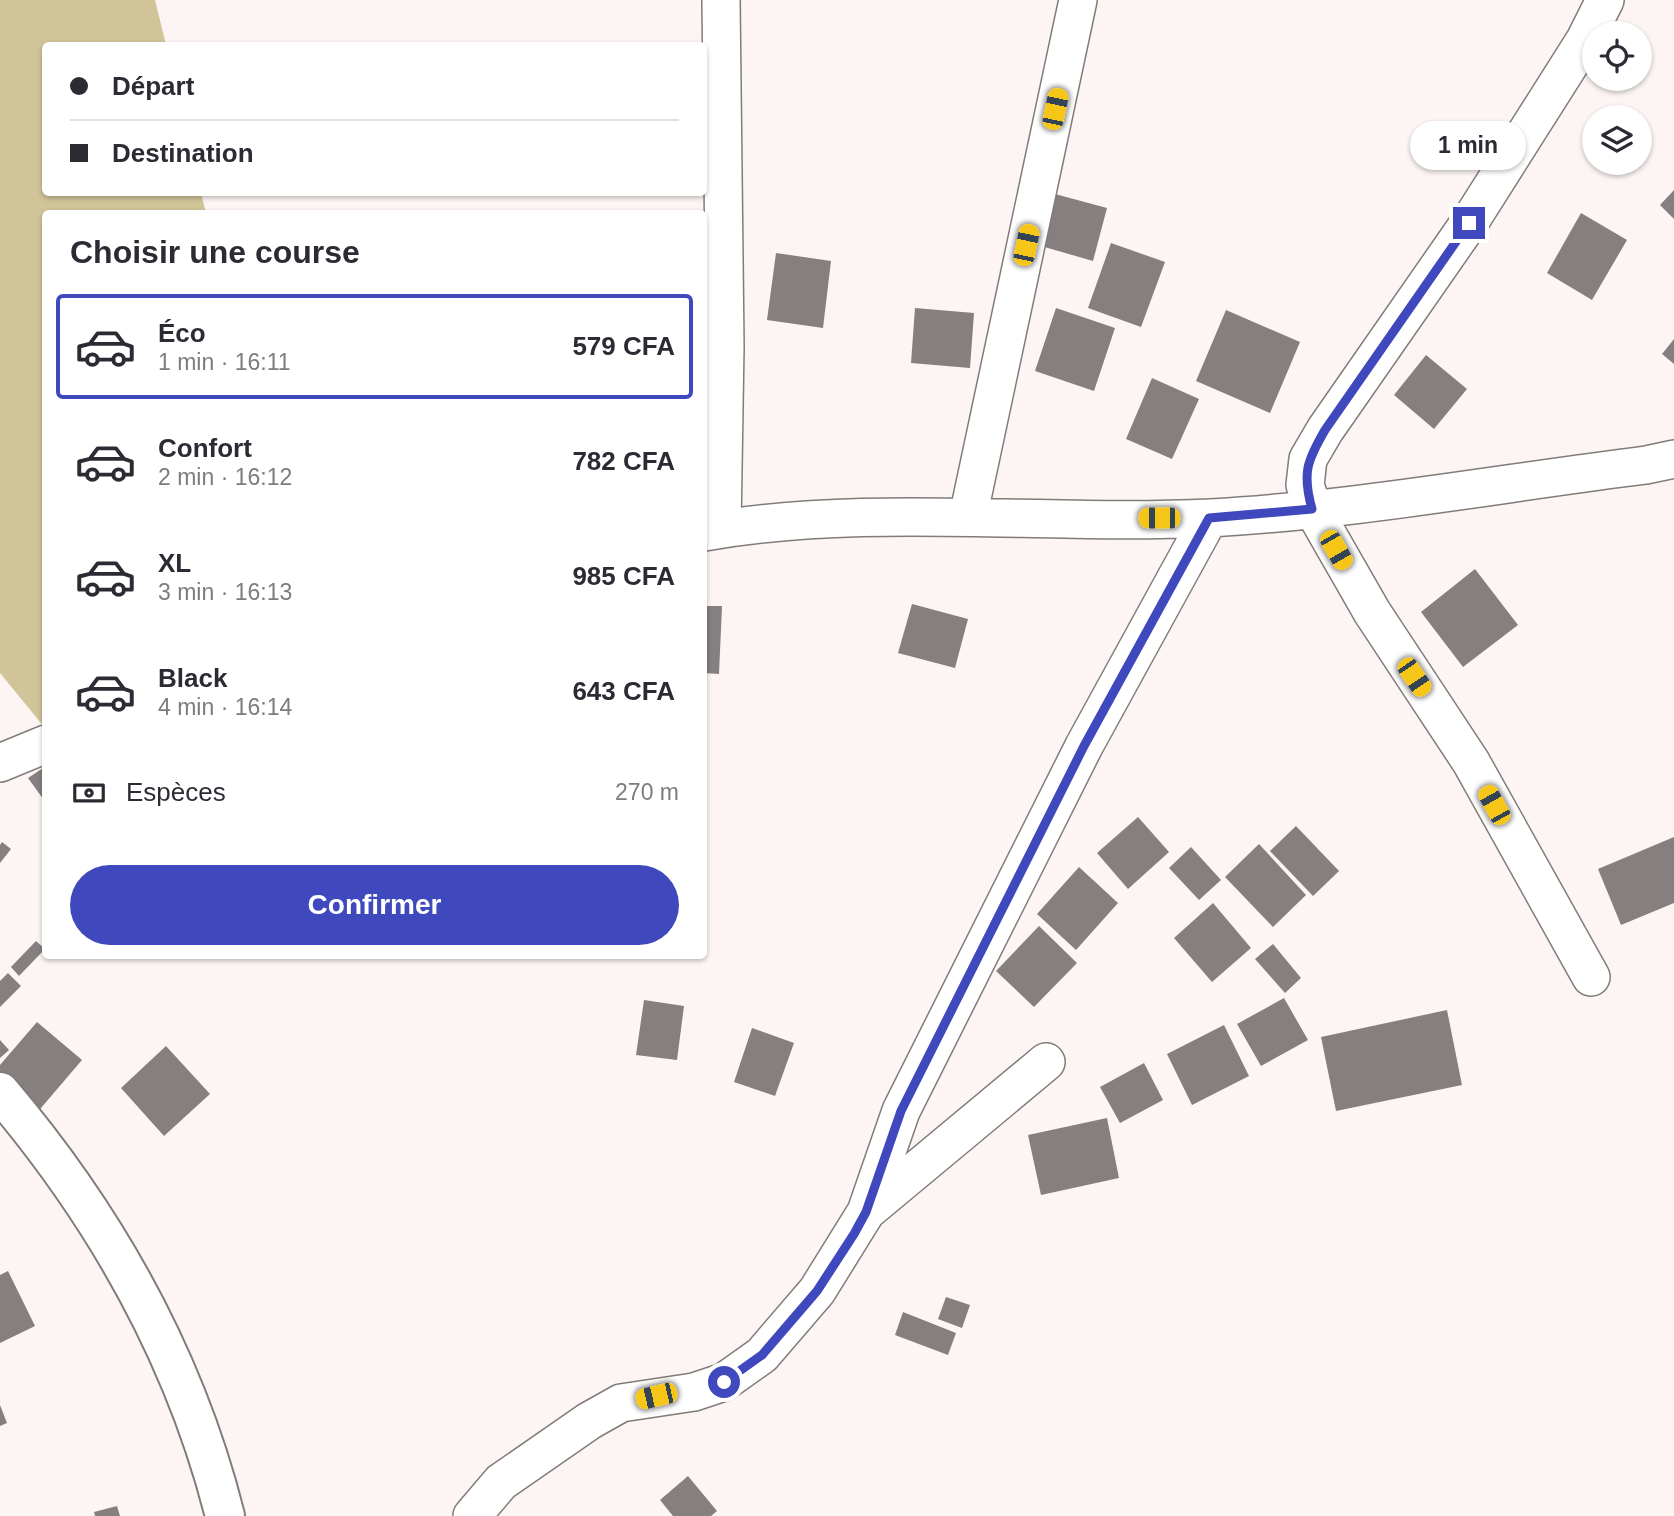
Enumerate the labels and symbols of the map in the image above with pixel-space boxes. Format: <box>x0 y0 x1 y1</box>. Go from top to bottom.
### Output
car <box>1041 86 1070 132</box>
callout: 1 min <box>1411 122 1527 170</box>
route end <box>1453 207 1485 239</box>
car <box>1012 222 1041 268</box>
car <box>1139 508 1181 529</box>
car <box>1317 527 1356 573</box>
car <box>1394 654 1435 700</box>
car <box>1475 782 1514 828</box>
route start <box>708 1366 740 1398</box>
car <box>634 1381 679 1411</box>

